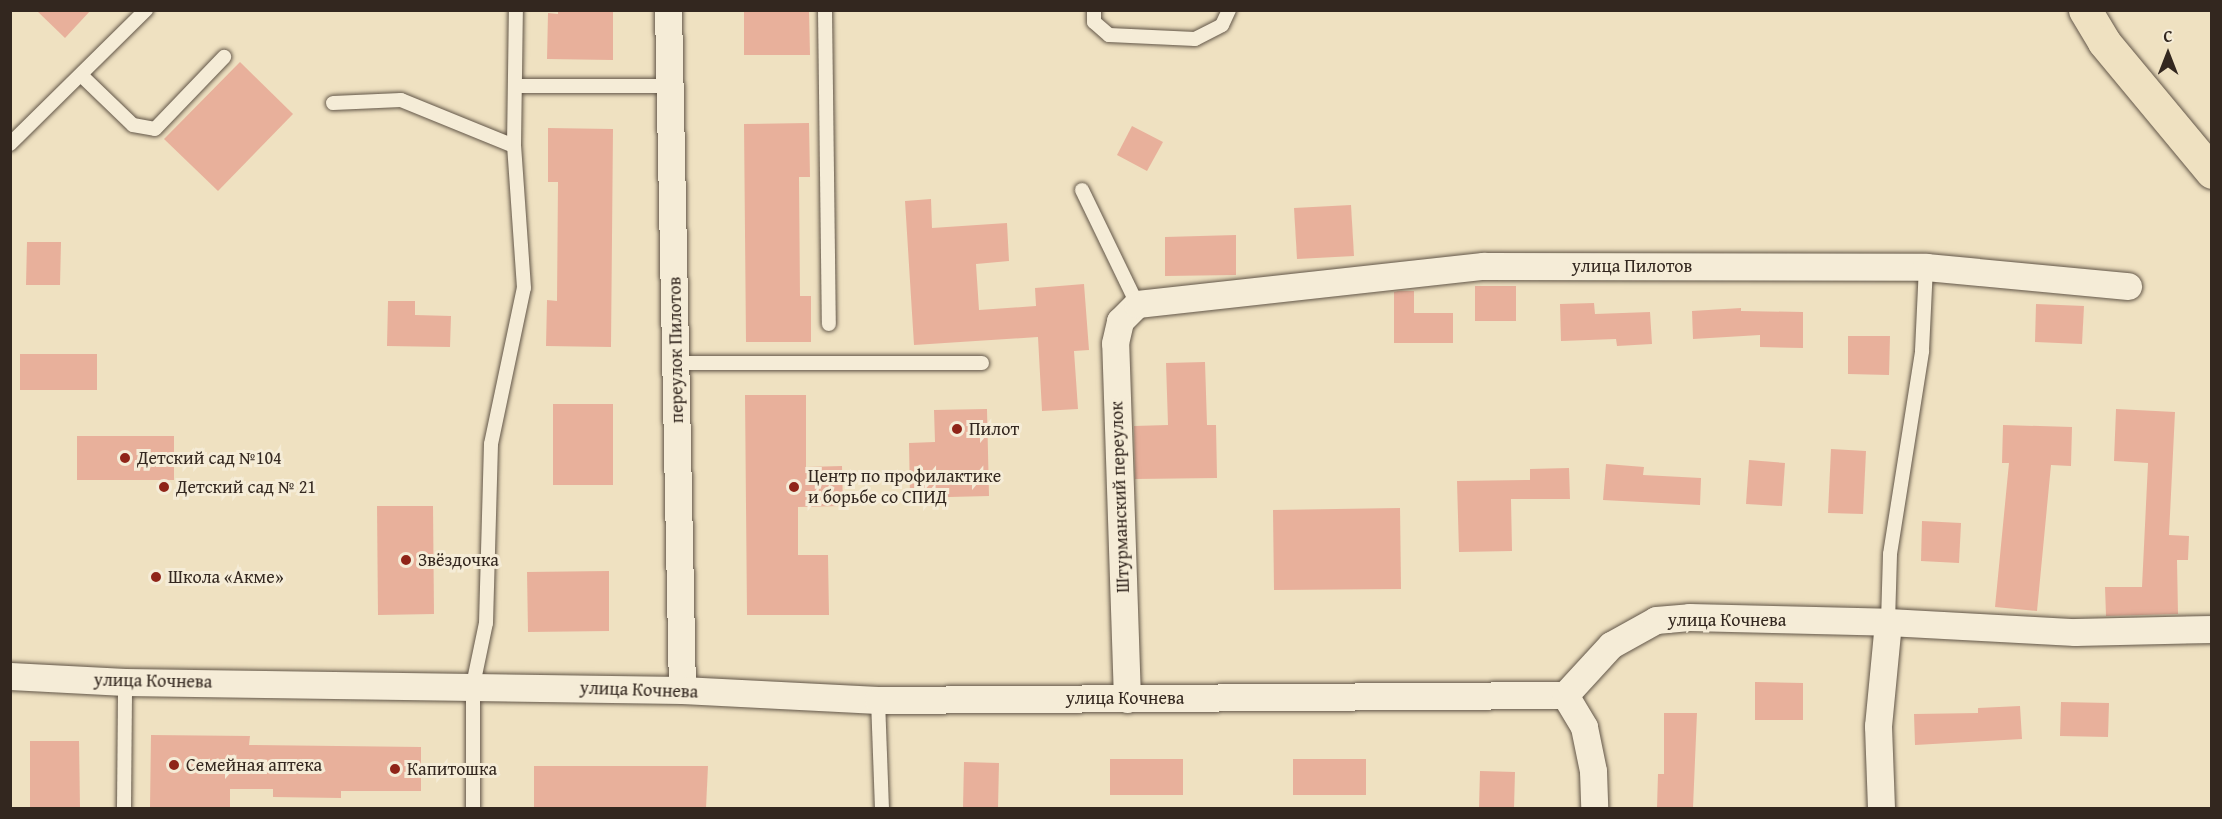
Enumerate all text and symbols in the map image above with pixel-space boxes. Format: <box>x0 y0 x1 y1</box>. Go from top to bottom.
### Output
north arrow <box>2138 24 2198 84</box>
text: С <box>2163 24 2173 48</box>
street label: улица Пилотов <box>1572 255 1692 277</box>
street label: переулок Пилотов <box>664 277 688 423</box>
street label: Штурманский переулок <box>1106 401 1134 593</box>
place label: Пилот <box>969 418 1019 440</box>
marker: Пилот <box>950 422 964 436</box>
place label: Детский сад №104 <box>137 447 282 469</box>
marker: Детский сад №104 <box>118 451 132 465</box>
place label: Центр по профилактике и борьбе со СПИД <box>808 466 1001 508</box>
place label: Детский сад № 21 <box>176 476 316 498</box>
marker: Центр по профилактике и борьбе со СПИД <box>785 478 803 496</box>
marker: Детский сад № 21 <box>157 480 171 494</box>
place label: Звёздочка <box>418 549 499 571</box>
marker: Звёздочка <box>399 553 413 567</box>
place label: Школа «Акме» <box>168 566 284 588</box>
marker: Школа «Акме» <box>149 570 163 584</box>
street label: улица Кочнева <box>1668 609 1786 631</box>
street label: улица Кочнева <box>93 669 213 693</box>
street label: улица Кочнева <box>579 677 699 703</box>
street label: улица Кочнева <box>1066 687 1184 709</box>
place label: Семейная аптека <box>186 754 322 776</box>
marker: Семейная аптека <box>167 758 181 772</box>
place label: Капитошка <box>407 758 497 780</box>
marker: Капитошка <box>388 762 402 776</box>

